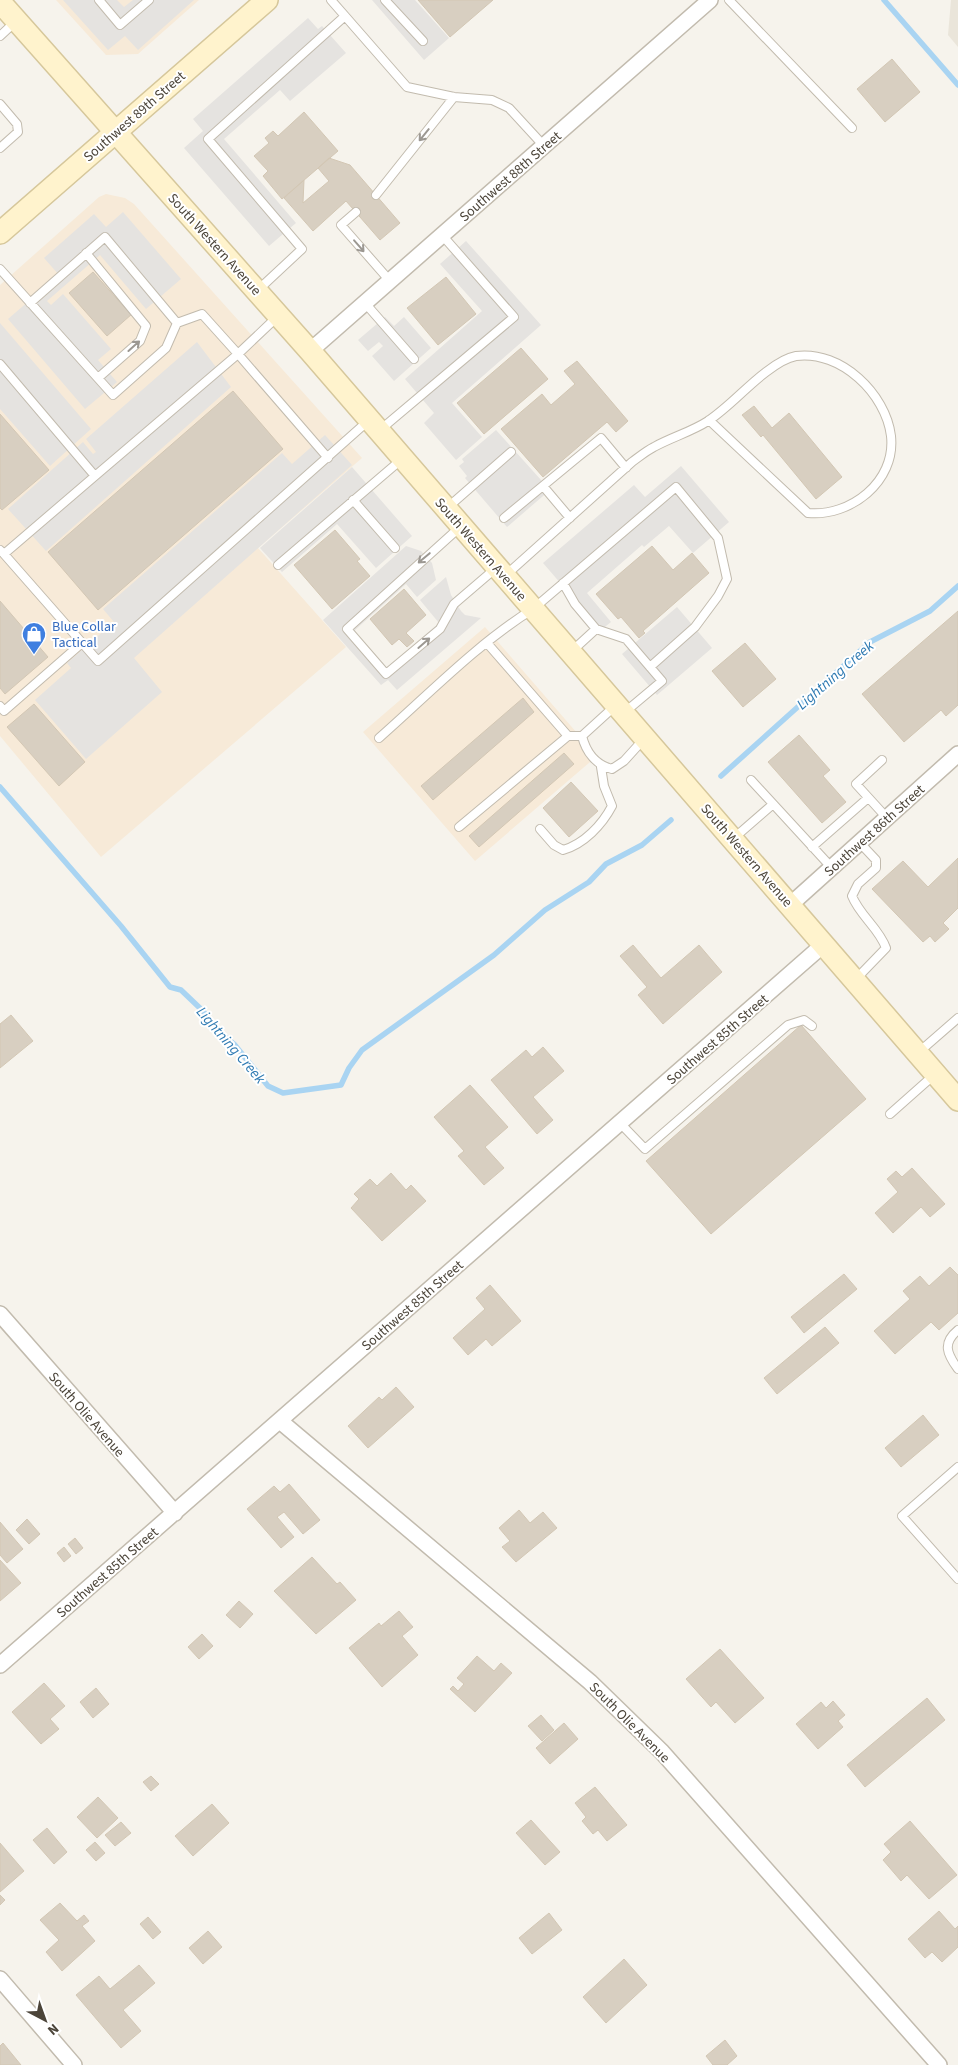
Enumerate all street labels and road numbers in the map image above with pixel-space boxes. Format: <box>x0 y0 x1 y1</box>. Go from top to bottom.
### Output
street label: Southwest 89th Street <box>79 67 190 167</box>
street label: Southwest 88th Street <box>455 127 566 227</box>
street label: South Western Avenue <box>163 189 266 300</box>
street label: South Western Avenue <box>430 494 531 606</box>
street label: Southwest 86th Street <box>820 780 930 881</box>
street label: South Western Avenue <box>696 800 797 912</box>
street label: Southwest 85th Street <box>662 990 773 1090</box>
street label: Southwest 85th Street <box>357 1256 468 1356</box>
street label: South Olie Avenue <box>44 1368 129 1462</box>
street label: Southwest 85th Street <box>52 1523 163 1623</box>
street label: South Olie Avenue <box>584 1678 674 1768</box>

